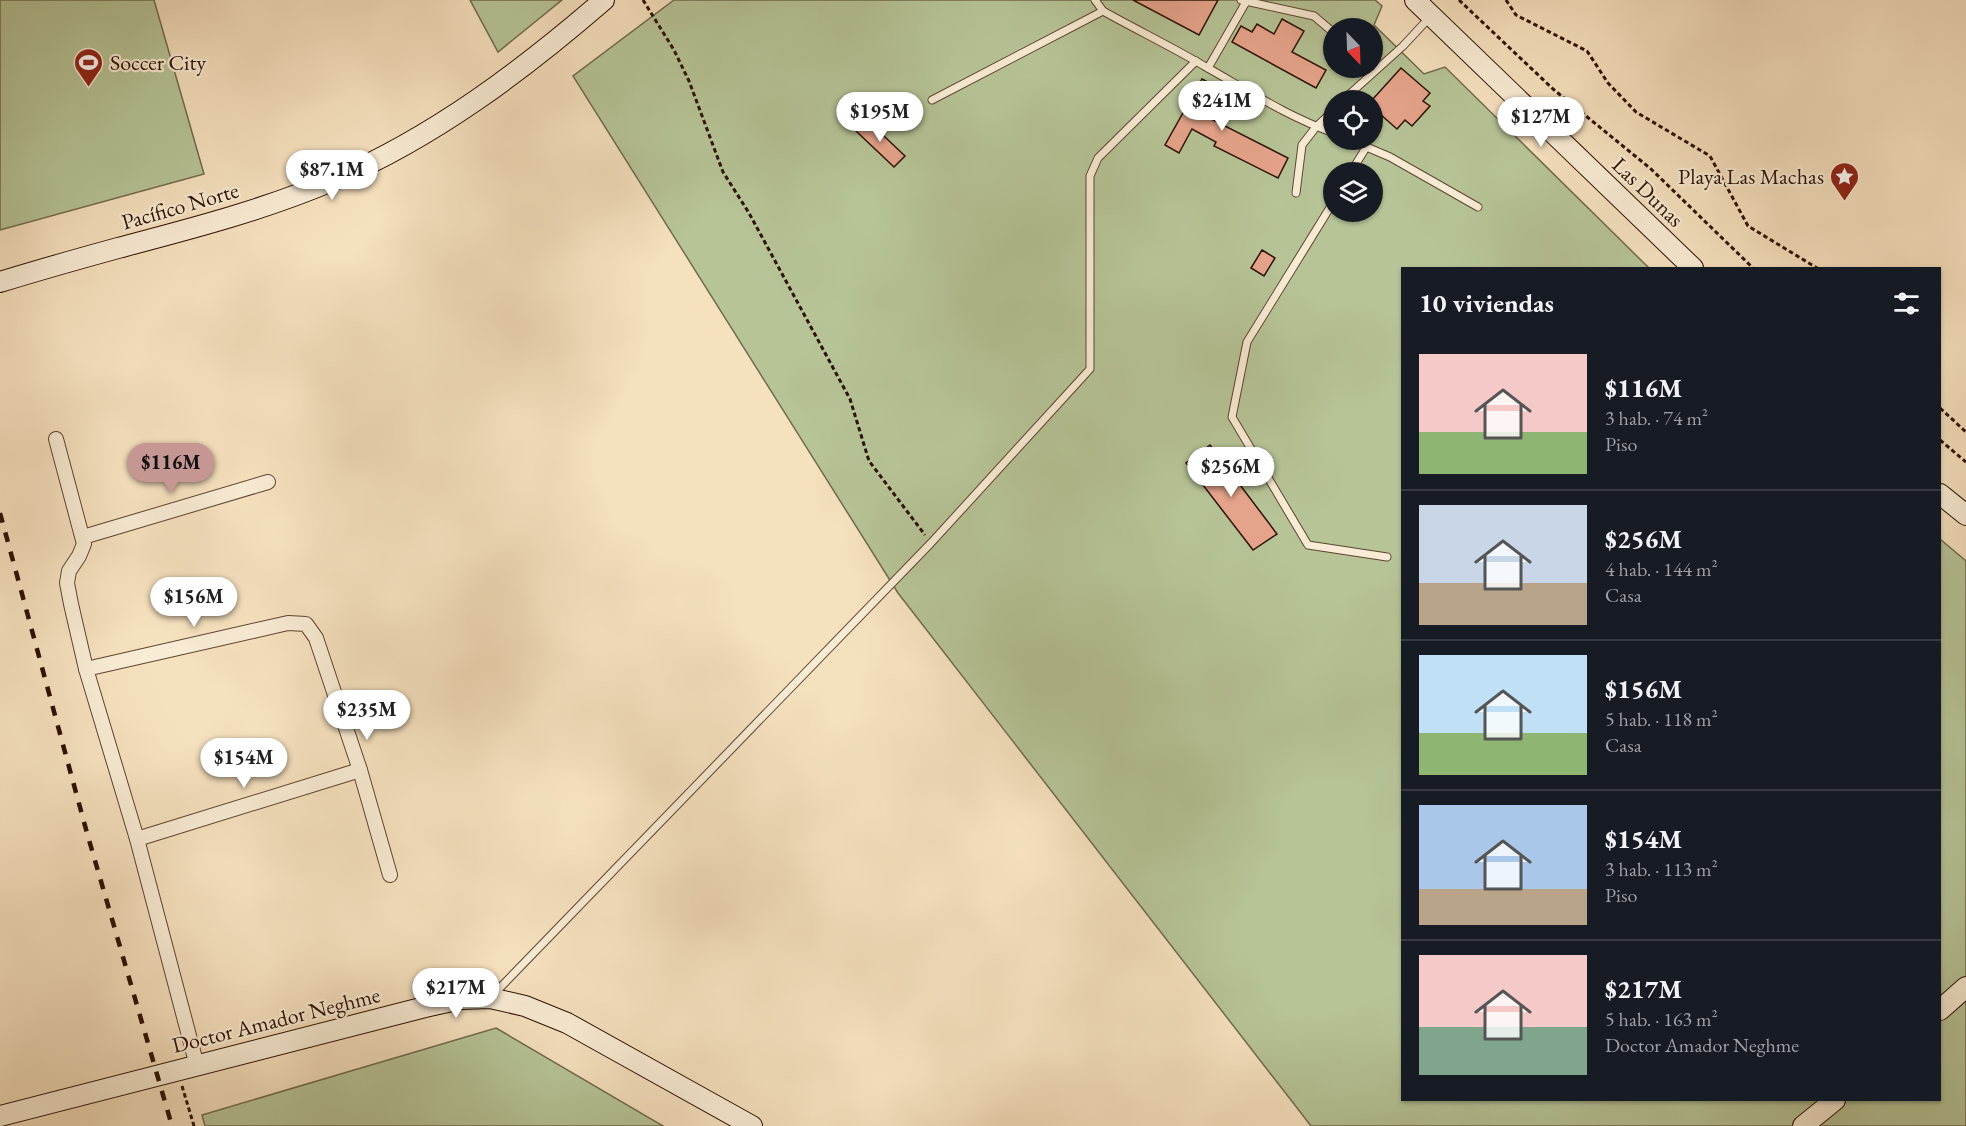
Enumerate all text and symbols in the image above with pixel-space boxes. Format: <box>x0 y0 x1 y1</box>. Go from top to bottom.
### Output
north arrow <box>1323 18 1383 78</box>
map controls <box>1323 18 1383 222</box>
sports icon: Soccer City <box>73 46 105 88</box>
place label: Soccer City <box>110 48 206 77</box>
pin: $241M <box>1180 81 1264 132</box>
text: $241M <box>1192 87 1252 113</box>
button: locate <box>1323 90 1383 150</box>
pin: $195M <box>838 92 922 143</box>
pin: $127M <box>1499 97 1583 148</box>
text: $195M <box>850 98 910 124</box>
text: $127M <box>1511 103 1571 129</box>
pin: $87.1M <box>283 150 381 201</box>
street label: Las Dunas <box>1606 151 1690 233</box>
text: $87.1M <box>300 156 364 182</box>
place icon: Playa Las Machas <box>1829 160 1861 202</box>
button: layers <box>1323 162 1383 222</box>
place label: Playa Las Machas <box>1678 162 1824 191</box>
street label: Pacífico Norte <box>118 175 242 237</box>
text: 10 viviendas <box>1419 286 1554 320</box>
icon: filters <box>1890 287 1923 320</box>
text: $116M <box>1605 371 1682 405</box>
icon: home <box>1467 378 1539 450</box>
text: 3 hab. · 74 m² <box>1605 405 1708 431</box>
text: Piso <box>1605 431 1637 457</box>
pin: $116M <box>129 443 213 494</box>
pin: $256M <box>1189 447 1273 498</box>
text: $116M <box>141 449 201 475</box>
text: $256M <box>1201 453 1261 479</box>
text: $256M <box>1605 522 1682 556</box>
icon: home <box>1467 529 1539 601</box>
text: 4 hab. · 144 m² <box>1605 556 1718 582</box>
pin: $156M <box>152 577 236 628</box>
text: Casa <box>1605 582 1642 608</box>
text: $156M <box>164 583 224 609</box>
text: $156M <box>1605 672 1682 706</box>
icon: home <box>1467 679 1539 751</box>
pin: $235M <box>325 690 409 741</box>
text: $235M <box>337 696 397 722</box>
text: 5 hab. · 118 m² <box>1605 706 1718 732</box>
text: Casa <box>1605 732 1642 758</box>
pin: $154M <box>202 738 286 789</box>
text: $154M <box>214 744 274 770</box>
text: $154M <box>1605 822 1682 856</box>
icon: home <box>1467 829 1539 901</box>
text: 3 hab. · 113 m² <box>1605 856 1718 882</box>
text: Piso <box>1605 882 1637 908</box>
pin: $217M <box>414 968 498 1019</box>
text: $217M <box>1605 972 1682 1006</box>
text: $217M <box>426 974 486 1000</box>
icon: home <box>1467 979 1539 1051</box>
street label: Doctor Amador Neghme <box>169 980 383 1060</box>
text: 5 hab. · 163 m² <box>1605 1006 1718 1032</box>
text: Doctor Amador Neghme <box>1605 1032 1799 1058</box>

